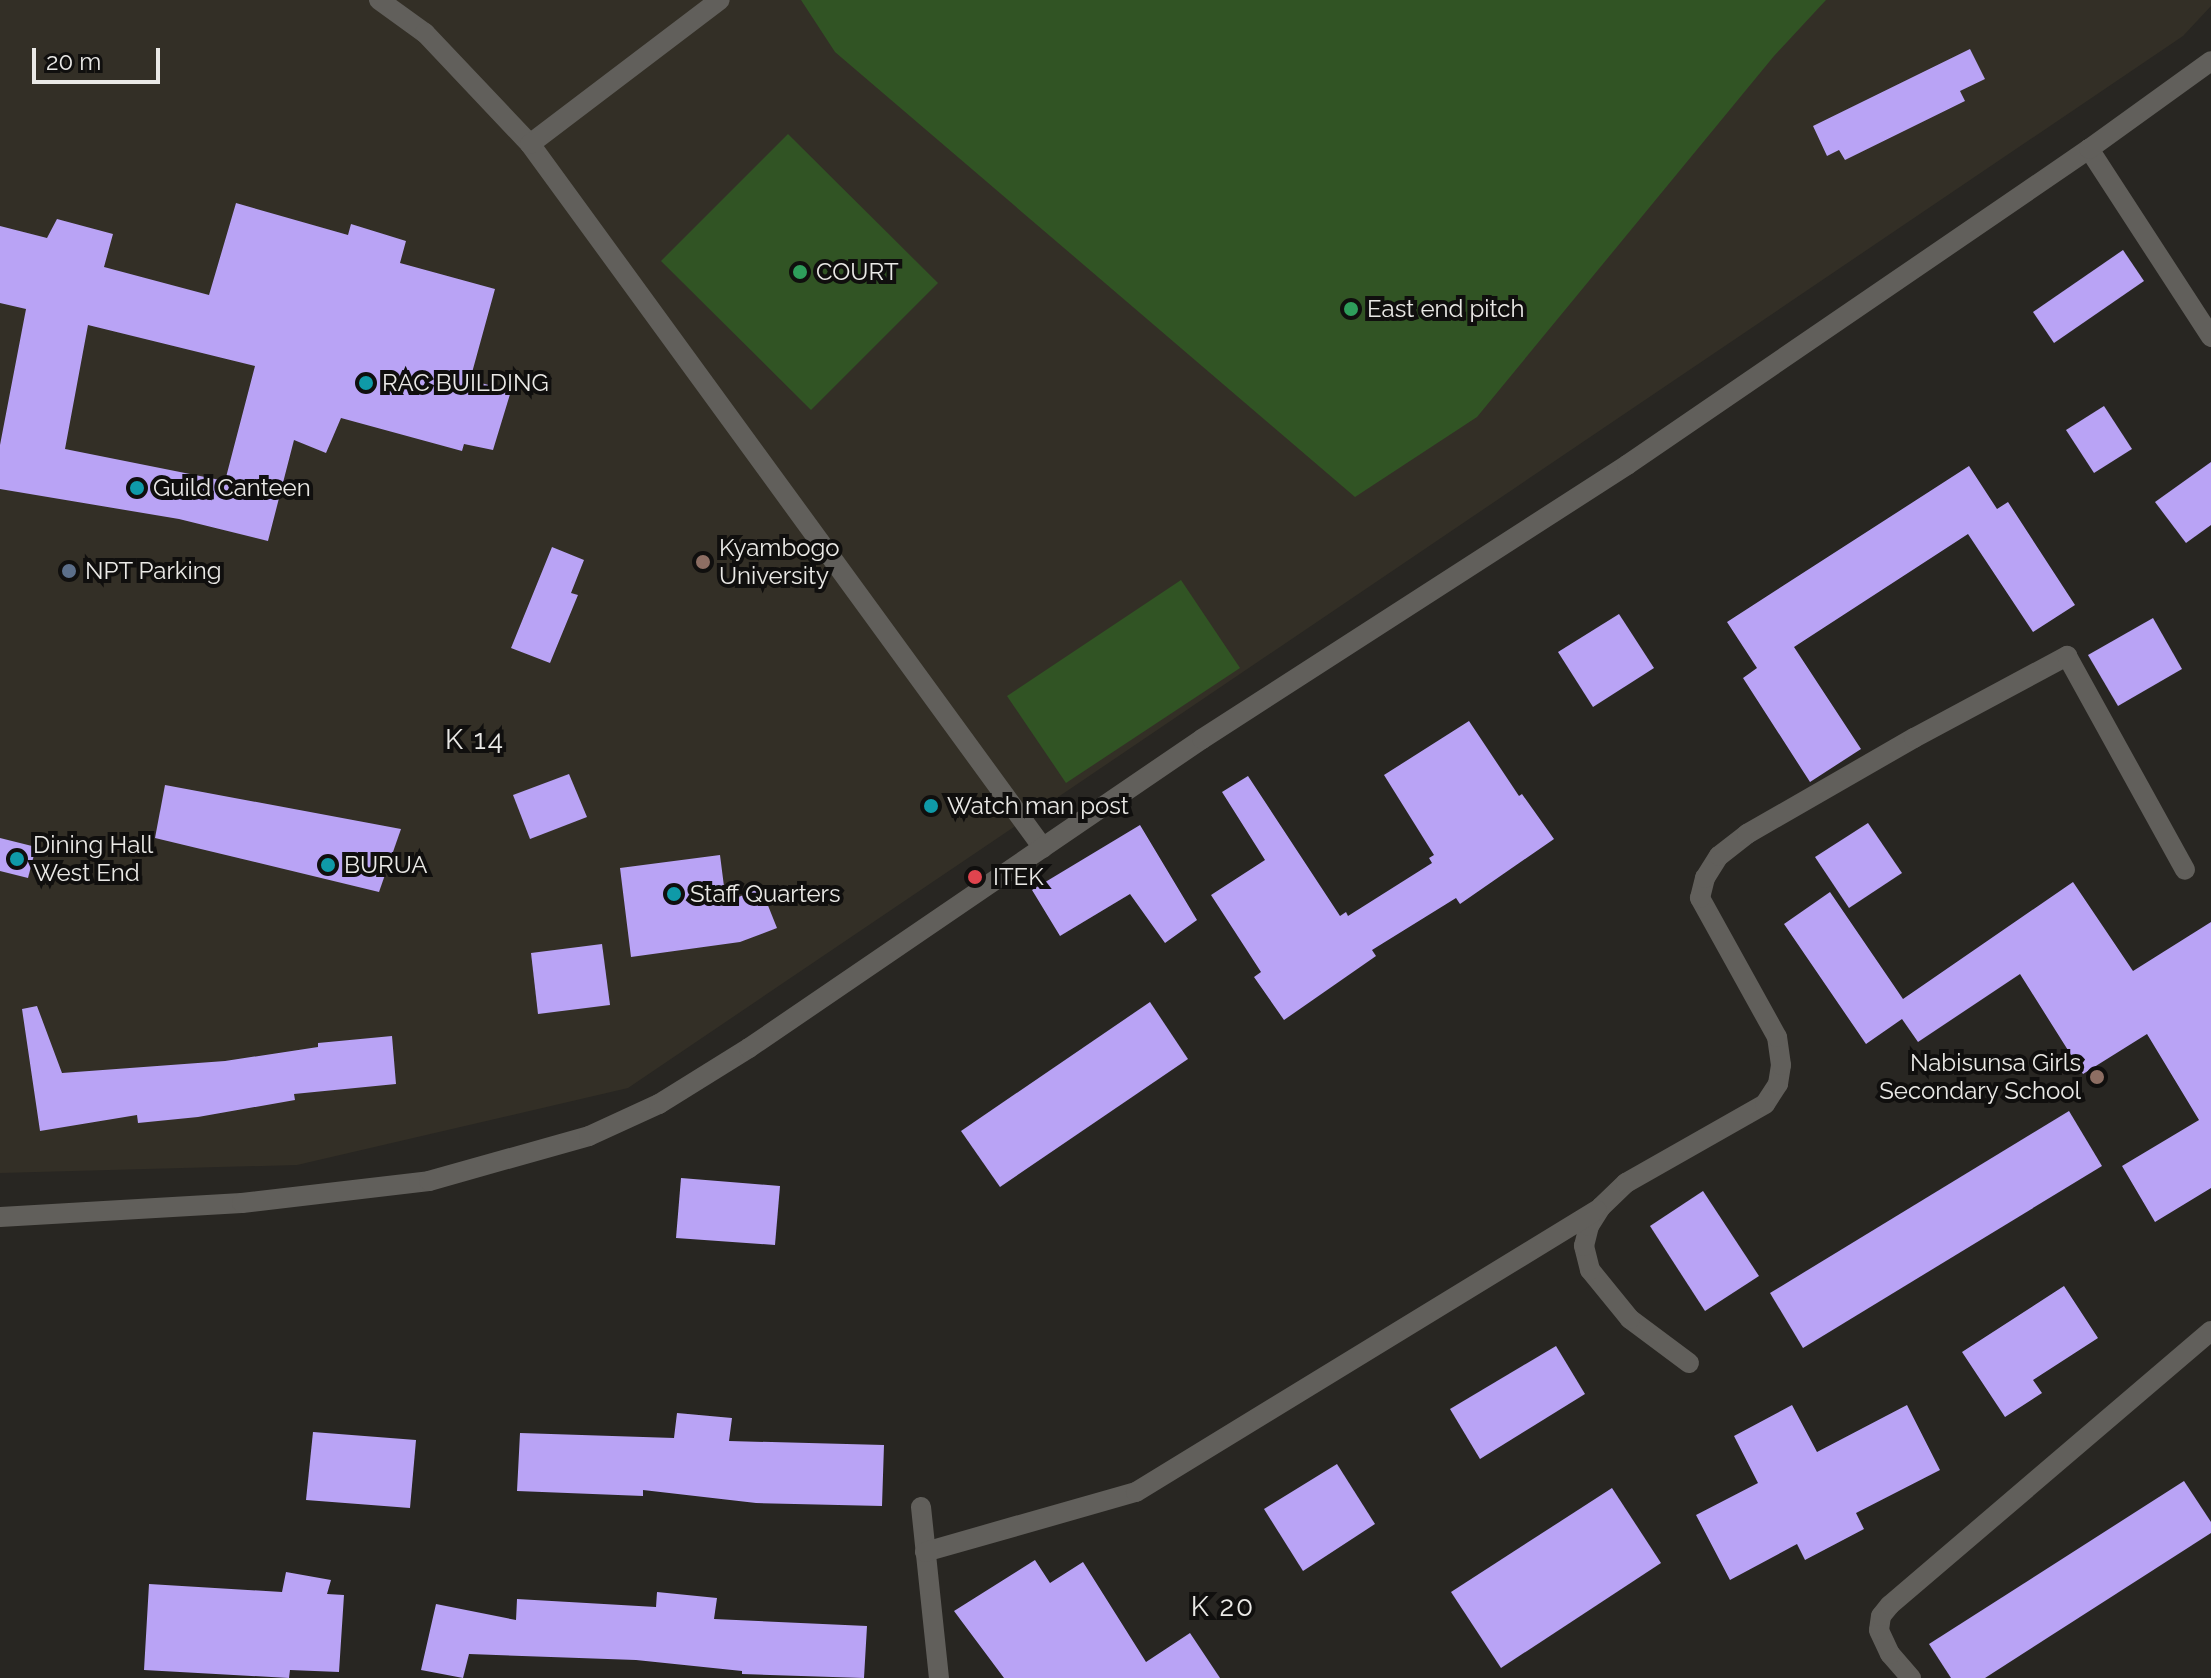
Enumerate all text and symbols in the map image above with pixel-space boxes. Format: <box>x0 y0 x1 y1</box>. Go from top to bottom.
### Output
scale bar <box>36 32 164 82</box>
text: 20 m <box>46 47 101 76</box>
place label: COURT <box>816 258 899 286</box>
marker: COURT <box>791 263 809 281</box>
place label: East end pitch <box>1367 295 1525 323</box>
marker: East end pitch <box>1342 300 1360 318</box>
place label: RAC BUILDING <box>382 369 549 397</box>
marker: RAC BUILDING <box>357 374 375 392</box>
place label: Guild Canteen <box>153 474 311 502</box>
marker: Guild Canteen <box>128 479 146 497</box>
place label: Kyambogo University <box>719 534 840 590</box>
marker: Kyambogo University <box>694 553 712 571</box>
place label: NPT Parking <box>85 557 222 585</box>
marker: NPT Parking <box>60 562 78 580</box>
district label: K 14 <box>445 723 505 757</box>
place label: Watch man post <box>947 792 1129 820</box>
marker: Watch man post <box>922 797 940 815</box>
place label: Dining Hall West End <box>33 831 153 887</box>
marker: Dining Hall West End <box>8 850 26 868</box>
place label: BURUA <box>344 851 427 879</box>
marker: BURUA <box>319 856 337 874</box>
place label: ITEK <box>993 863 1044 891</box>
marker: ITEK <box>964 866 986 888</box>
place label: Staff Quarters <box>690 880 841 908</box>
marker: Staff Quarters <box>665 885 683 903</box>
place label: Nabisunsa Girls Secondary School <box>1879 1049 2081 1105</box>
marker: Nabisunsa Girls Secondary School <box>2088 1068 2106 1086</box>
district label: K 20 <box>1191 1590 1255 1624</box>

